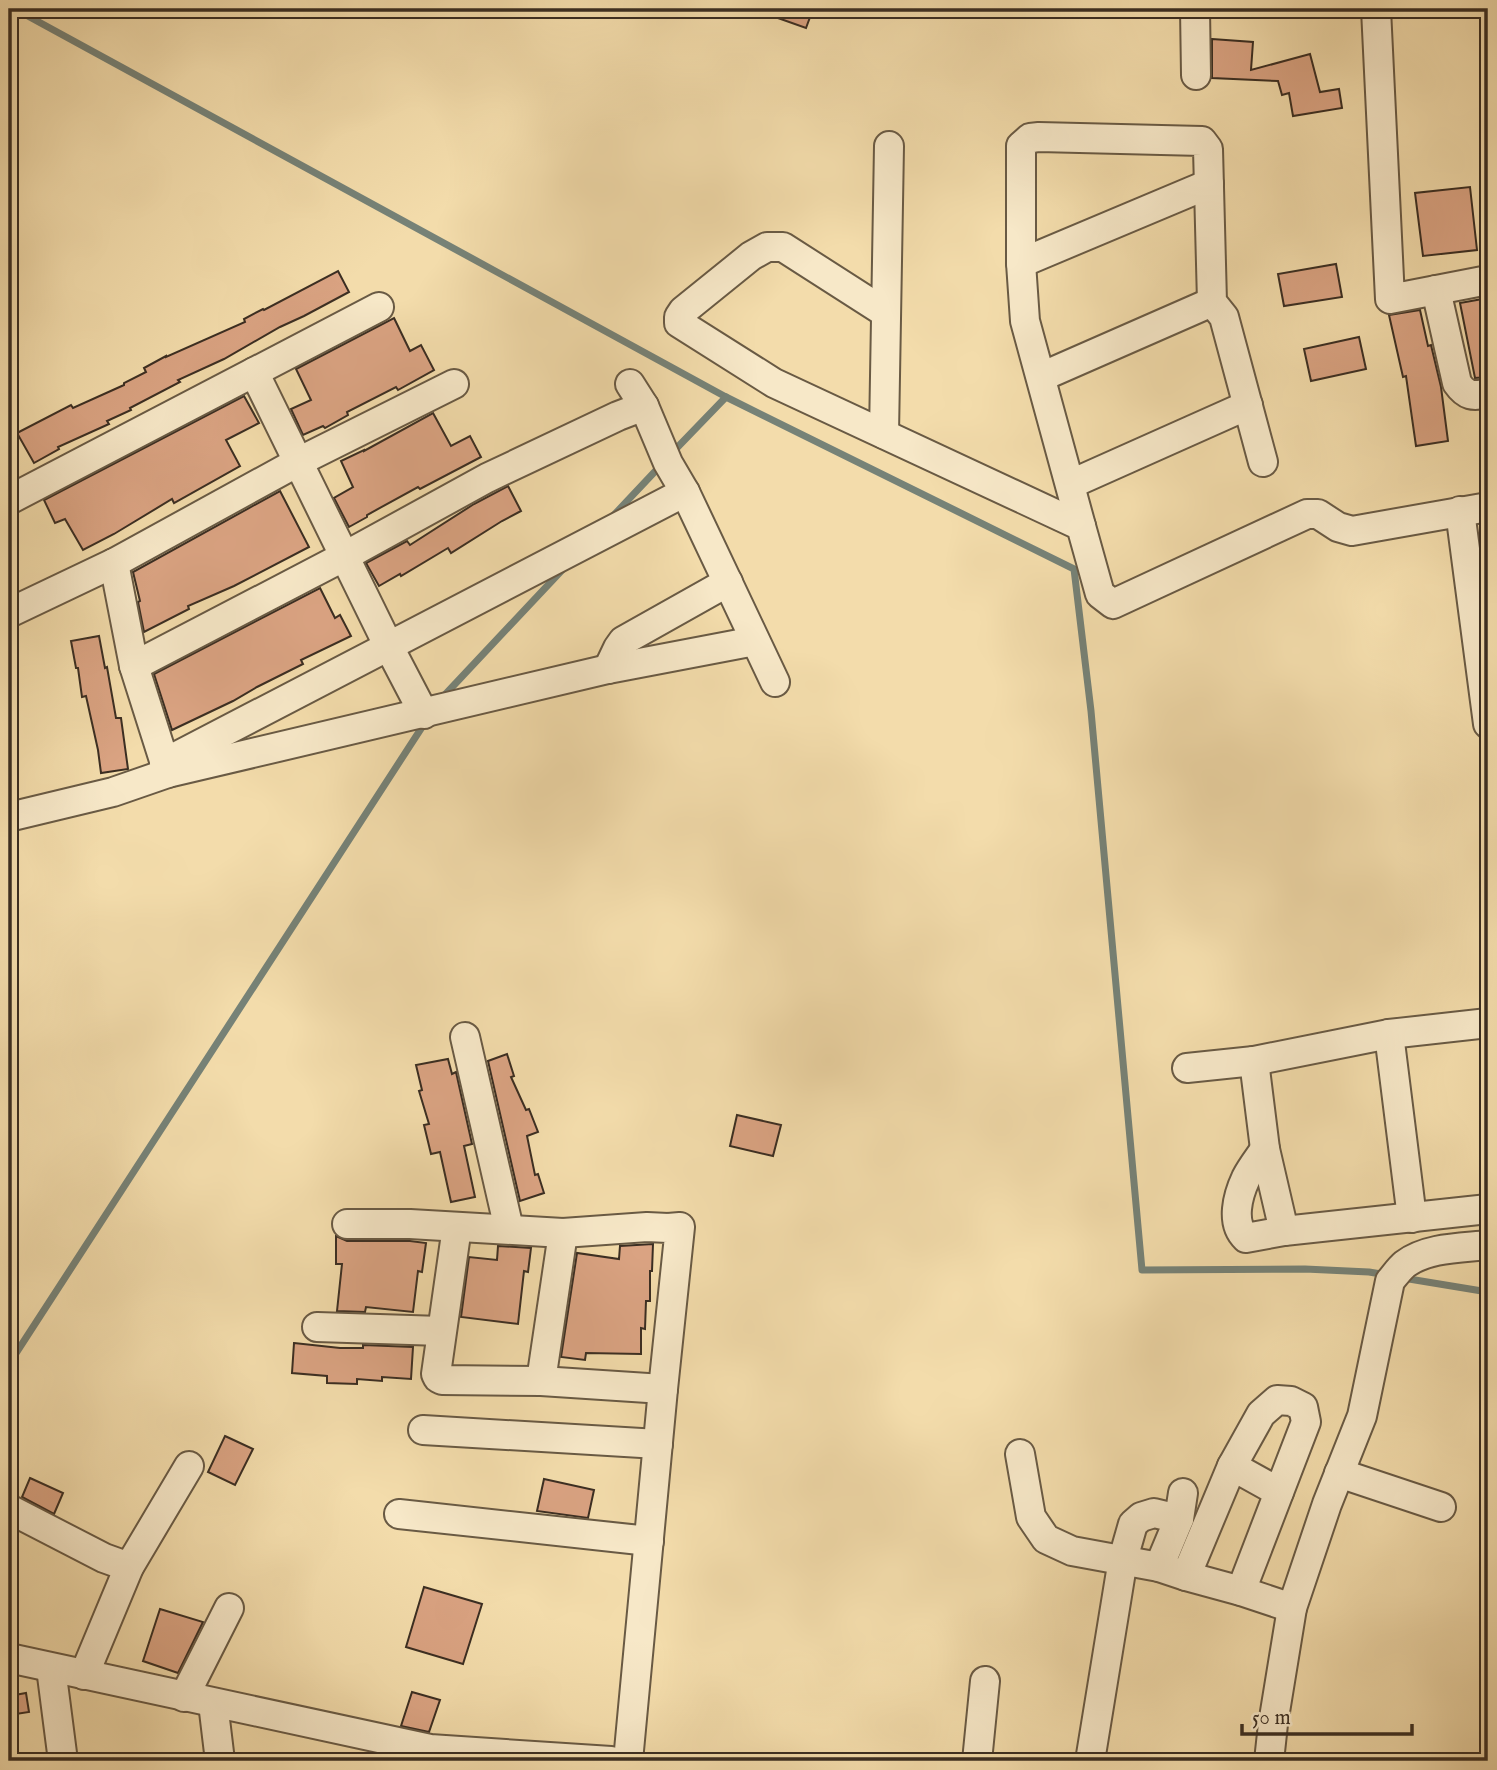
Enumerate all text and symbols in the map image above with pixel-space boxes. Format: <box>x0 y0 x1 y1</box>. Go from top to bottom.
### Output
scale bar <box>1242 1693 1411 1737</box>
text: 50 m <box>1252 1705 1291 1732</box>

